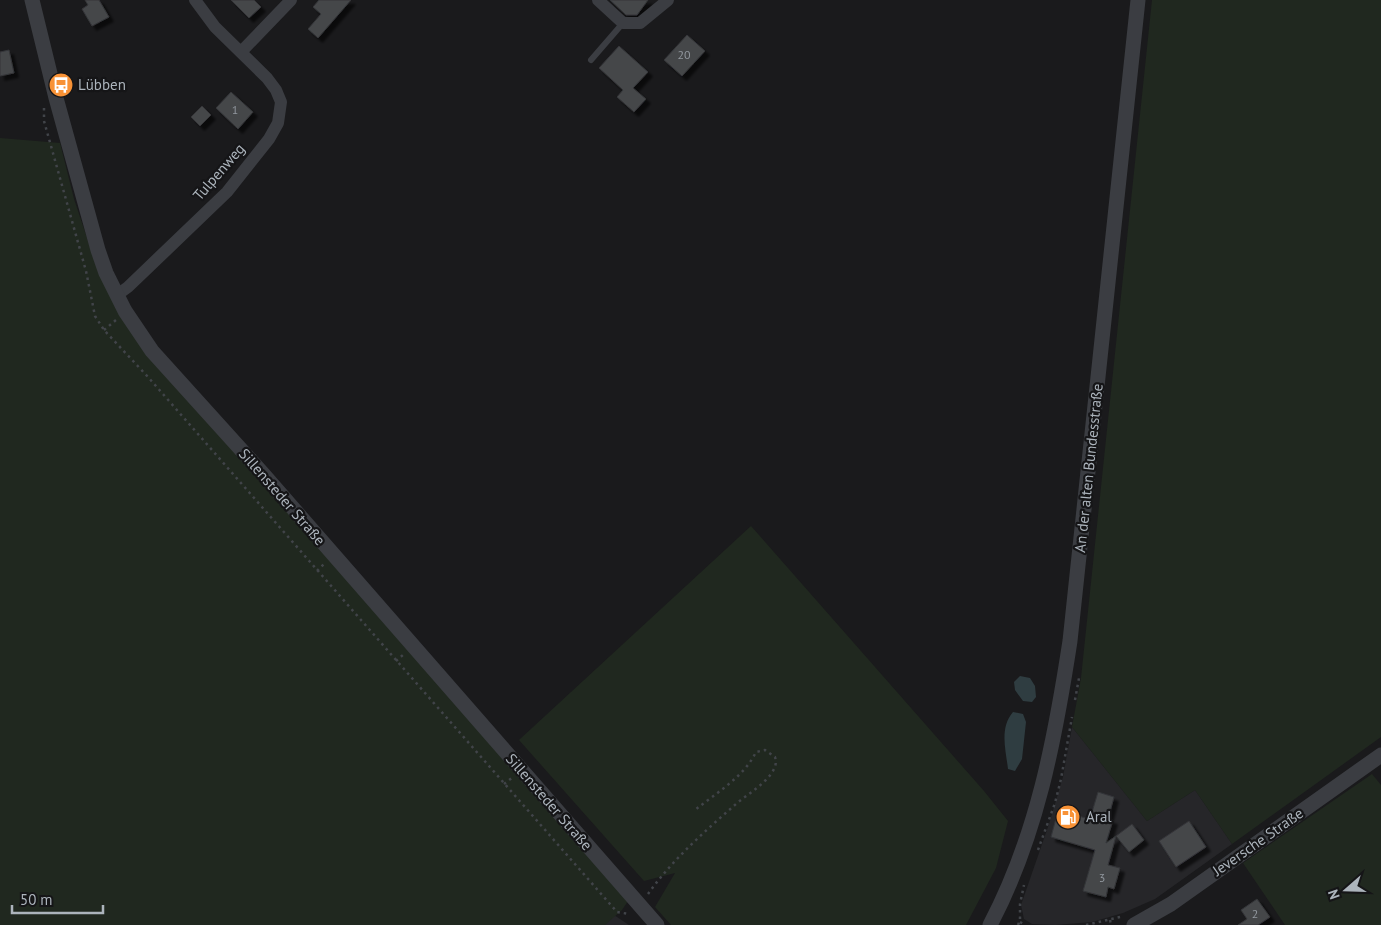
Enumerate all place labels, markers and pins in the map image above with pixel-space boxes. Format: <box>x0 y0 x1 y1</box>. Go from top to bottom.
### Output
bus stop icon: Lübben <box>48 72 74 98</box>
place label: Lübben <box>78 75 126 94</box>
fuel station icon: Aral <box>1055 804 1081 830</box>
place label: Aral <box>1086 807 1112 826</box>

